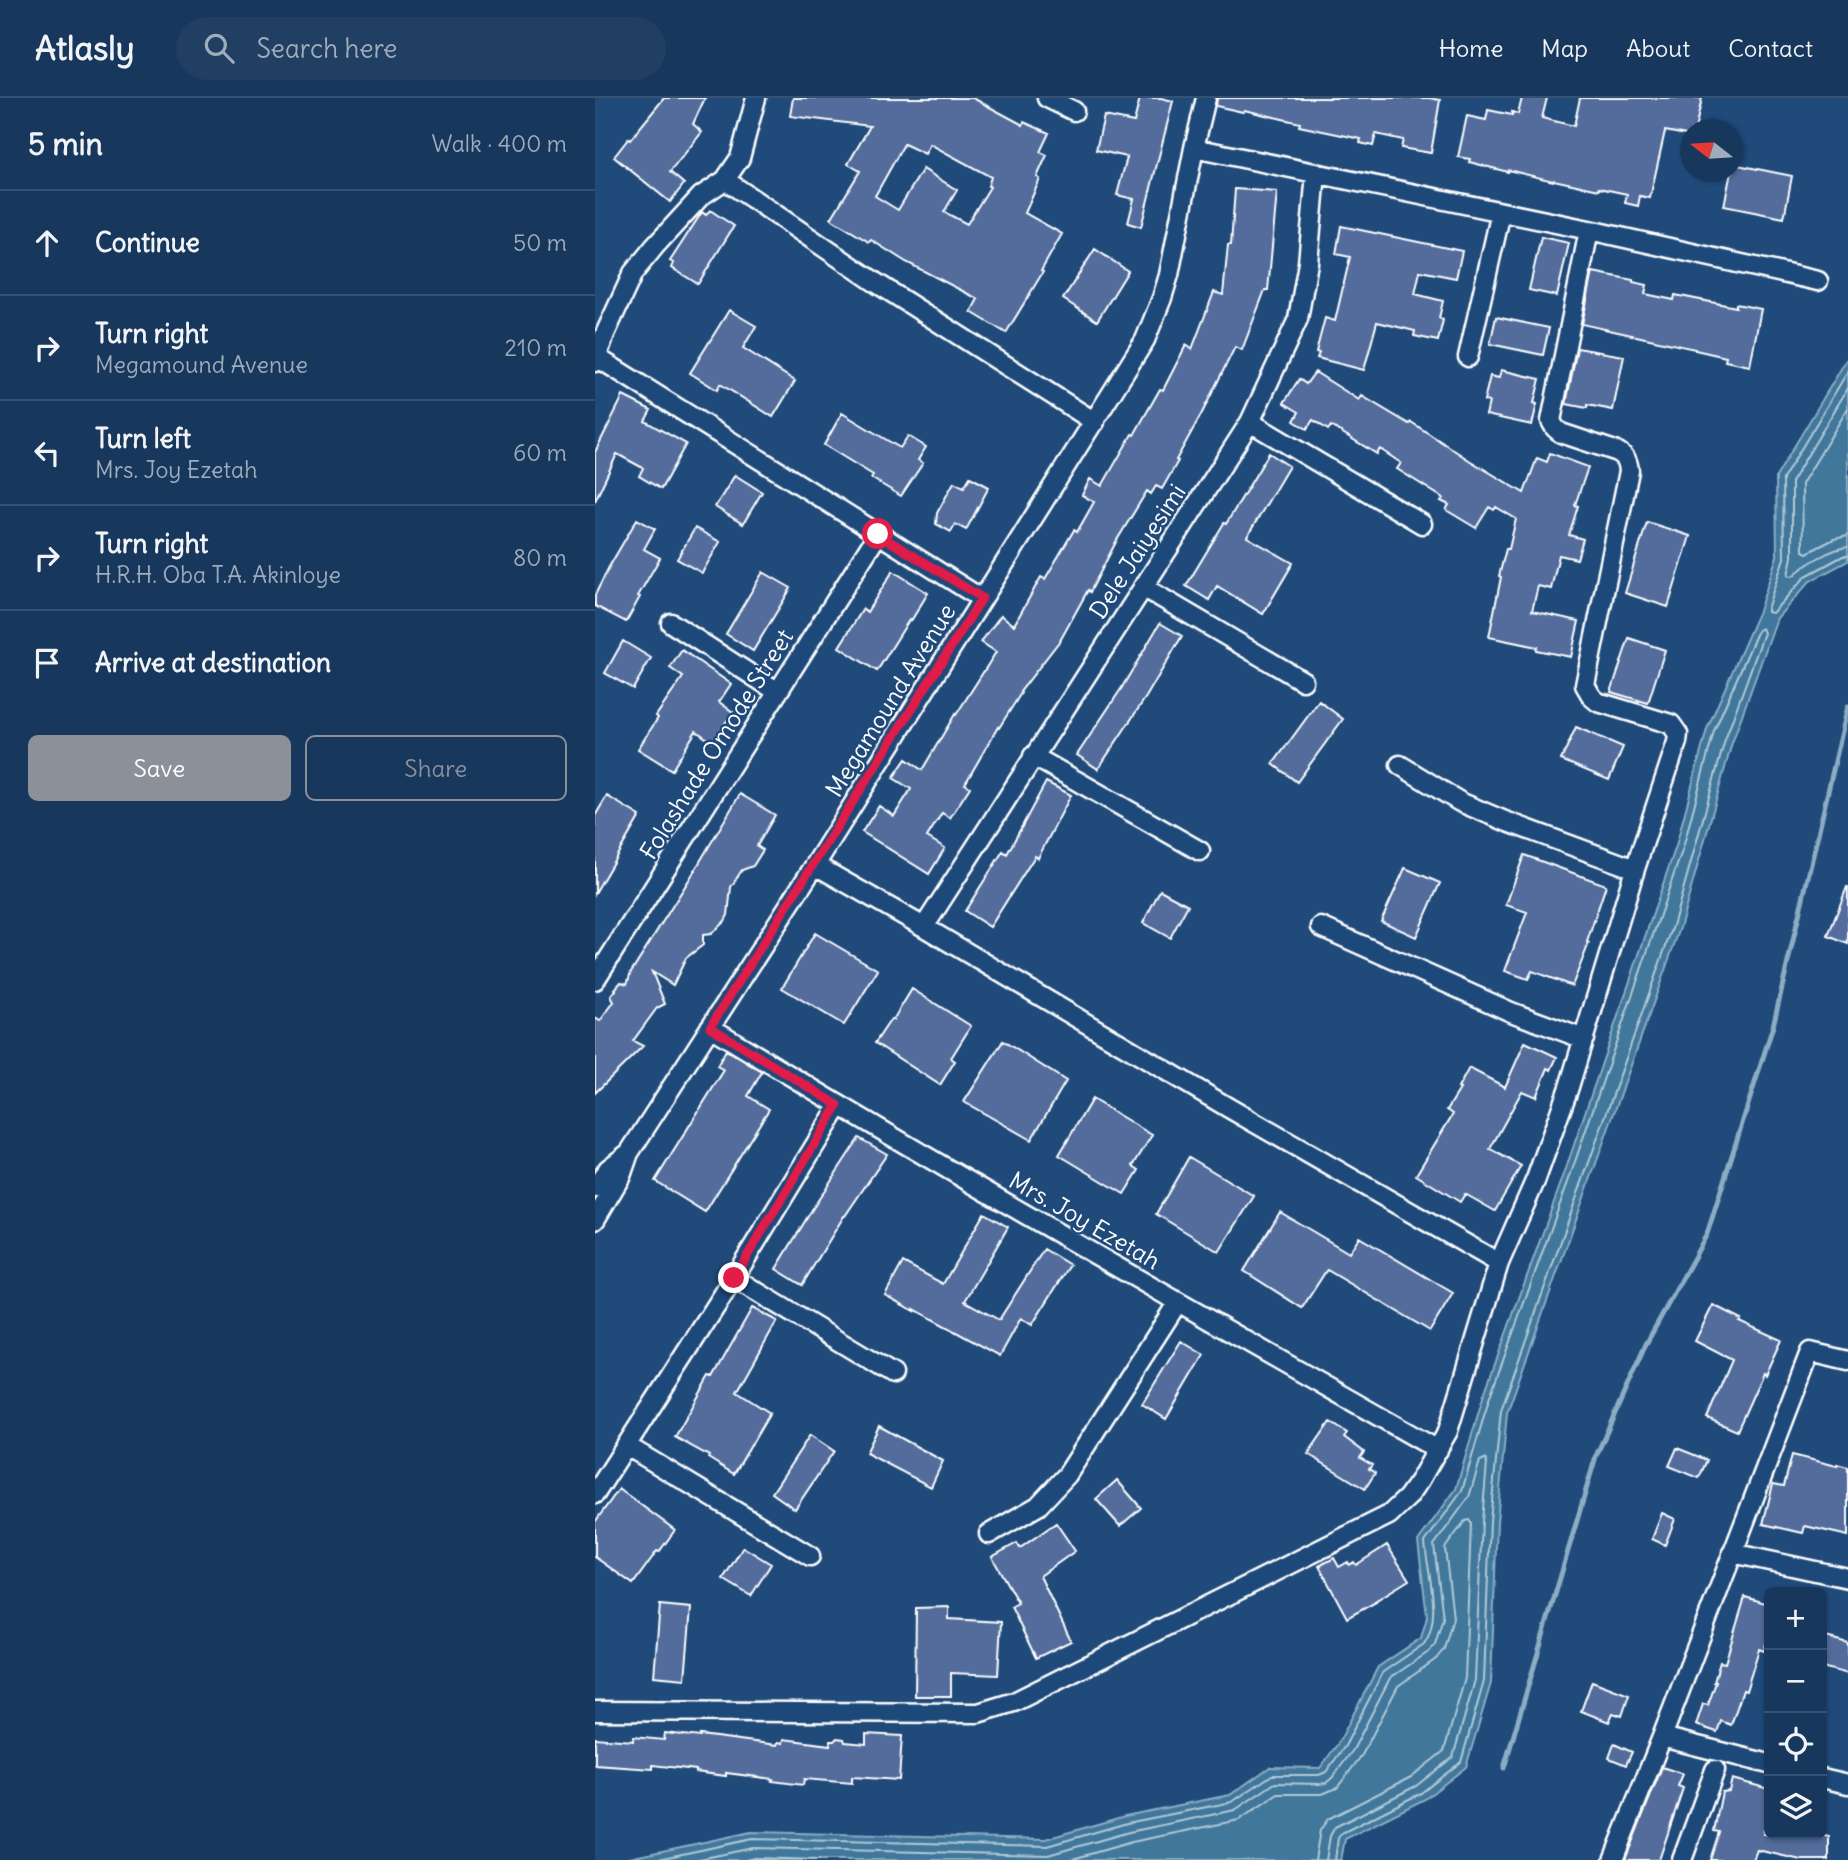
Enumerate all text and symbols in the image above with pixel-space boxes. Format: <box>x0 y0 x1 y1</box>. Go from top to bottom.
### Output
search box <box>176 17 666 80</box>
text: Atlasly <box>35 27 134 69</box>
icon: search <box>200 29 238 67</box>
text: Search here <box>256 32 397 65</box>
text: Home <box>1439 33 1503 63</box>
text: Map <box>1541 33 1588 63</box>
text: About <box>1626 33 1690 63</box>
text: Contact <box>1728 33 1813 63</box>
north arrow <box>1680 119 1743 182</box>
text: 5 min <box>28 125 103 163</box>
text: Walk · 400 m <box>432 129 567 158</box>
icon: ahead <box>28 224 66 262</box>
text: Continue <box>95 226 200 259</box>
text: 50 m <box>513 228 567 257</box>
text: Turn right <box>95 317 208 350</box>
icon: right <box>28 329 66 367</box>
text: 210 m <box>504 333 567 362</box>
text: Megamound Avenue <box>95 350 308 379</box>
text: Turn left <box>95 422 191 455</box>
icon: left <box>28 434 66 472</box>
text: 60 m <box>513 438 567 467</box>
text: Mrs. Joy Ezetah <box>95 455 258 484</box>
street label: Dele Jaiyesimi <box>1082 478 1192 624</box>
route start <box>862 518 893 549</box>
text: Turn right <box>95 527 208 560</box>
icon: right <box>28 539 66 577</box>
text: 80 m <box>513 543 567 572</box>
text: H.R.H. Oba T.A. Akinloye <box>95 560 341 589</box>
street label: Megamound Avenue <box>818 598 962 802</box>
street label: Folashade Omode Street <box>633 623 799 865</box>
icon: arrive <box>28 644 66 682</box>
text: Arrive at destination <box>95 646 331 679</box>
button: Save <box>28 735 291 801</box>
button: Share <box>305 735 567 801</box>
street label: Mrs. Joy Ezetah <box>1004 1165 1166 1275</box>
route end <box>718 1262 749 1293</box>
map controls <box>1764 1587 1827 1839</box>
button: + <box>1764 1587 1827 1650</box>
button: − <box>1764 1650 1827 1713</box>
button: locate <box>1764 1713 1827 1776</box>
button: layers <box>1764 1776 1827 1839</box>

